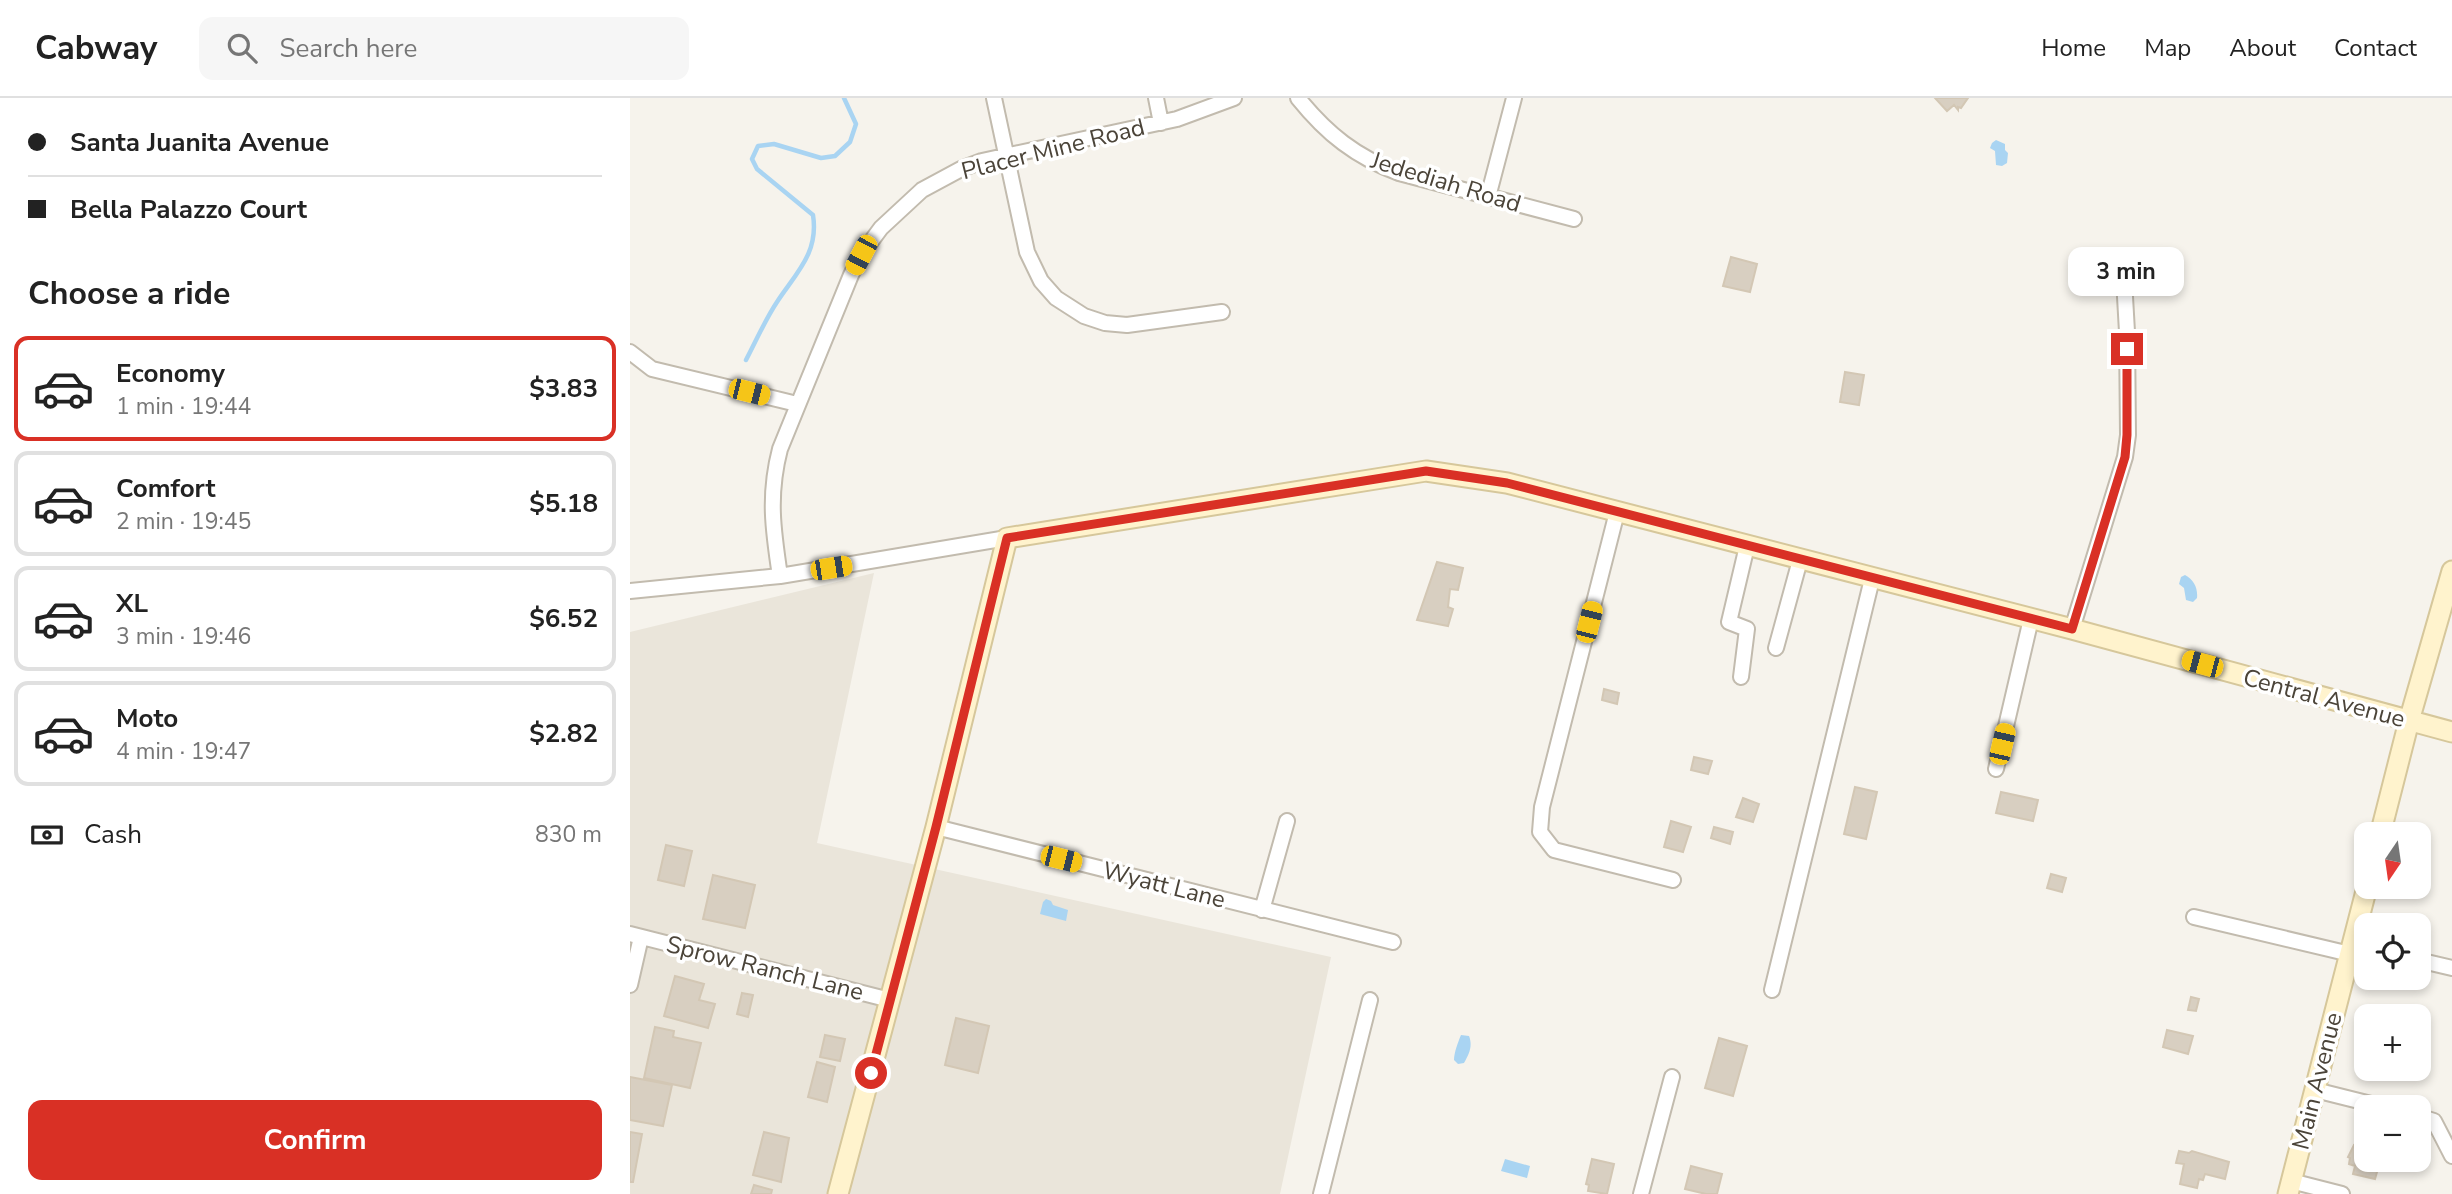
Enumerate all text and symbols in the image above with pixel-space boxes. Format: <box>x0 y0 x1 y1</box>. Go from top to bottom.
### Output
search box <box>199 17 689 80</box>
text: Cabway <box>35 26 157 71</box>
icon: search <box>223 29 261 67</box>
text: Search here <box>279 31 417 66</box>
text: Home <box>2041 32 2106 64</box>
text: Map <box>2144 32 2191 64</box>
text: About <box>2229 32 2296 64</box>
text: Contact <box>2334 32 2417 64</box>
street label: Placer Mine Road <box>958 111 1148 187</box>
text: Santa Juanita Avenue <box>70 125 329 160</box>
street label: Jedediah Road <box>1366 144 1525 220</box>
text: Bella Palazzo Court <box>70 192 307 227</box>
car <box>842 232 881 278</box>
callout: 3 min <box>2069 247 2185 296</box>
text: 3 min <box>2096 256 2156 287</box>
text: Choose a ride <box>28 272 230 315</box>
route end <box>2111 333 2143 365</box>
text: Economy <box>116 356 225 391</box>
icon: car <box>32 357 95 420</box>
text: $3.83 <box>529 371 598 406</box>
car <box>727 377 772 407</box>
text: 1 min · 19:44 <box>116 391 251 422</box>
text: Comfort <box>116 471 216 506</box>
icon: car <box>32 472 95 535</box>
text: $5.18 <box>529 486 598 521</box>
text: 2 min · 19:45 <box>116 506 251 537</box>
car <box>809 554 854 582</box>
text: XL <box>116 586 148 621</box>
icon: car <box>32 587 95 650</box>
car <box>1574 599 1605 645</box>
text: $6.52 <box>529 601 598 636</box>
text: 3 min · 19:46 <box>116 621 251 652</box>
car <box>2179 648 2226 680</box>
street label: Central Avenue <box>2240 661 2408 735</box>
text: Moto <box>116 701 178 736</box>
icon: car <box>32 702 95 765</box>
text: $2.82 <box>529 716 598 751</box>
car <box>1988 721 2017 767</box>
text: 4 min · 19:47 <box>116 736 251 767</box>
icon: cash <box>28 816 66 854</box>
text: Cash <box>84 817 142 852</box>
text: 830 m <box>535 819 602 850</box>
north arrow <box>2354 822 2431 900</box>
map controls <box>2354 822 2431 1172</box>
car <box>1039 844 1084 874</box>
street label: Wyatt Lane <box>1099 854 1229 916</box>
button: locate <box>2354 913 2431 990</box>
street label: Sprow Ranch Lane <box>663 928 867 1008</box>
button: + <box>2354 1004 2431 1081</box>
street label: Main Avenue <box>2285 1009 2349 1153</box>
route start <box>855 1057 887 1089</box>
button: − <box>2354 1095 2431 1172</box>
button: Confirm <box>28 1100 602 1180</box>

